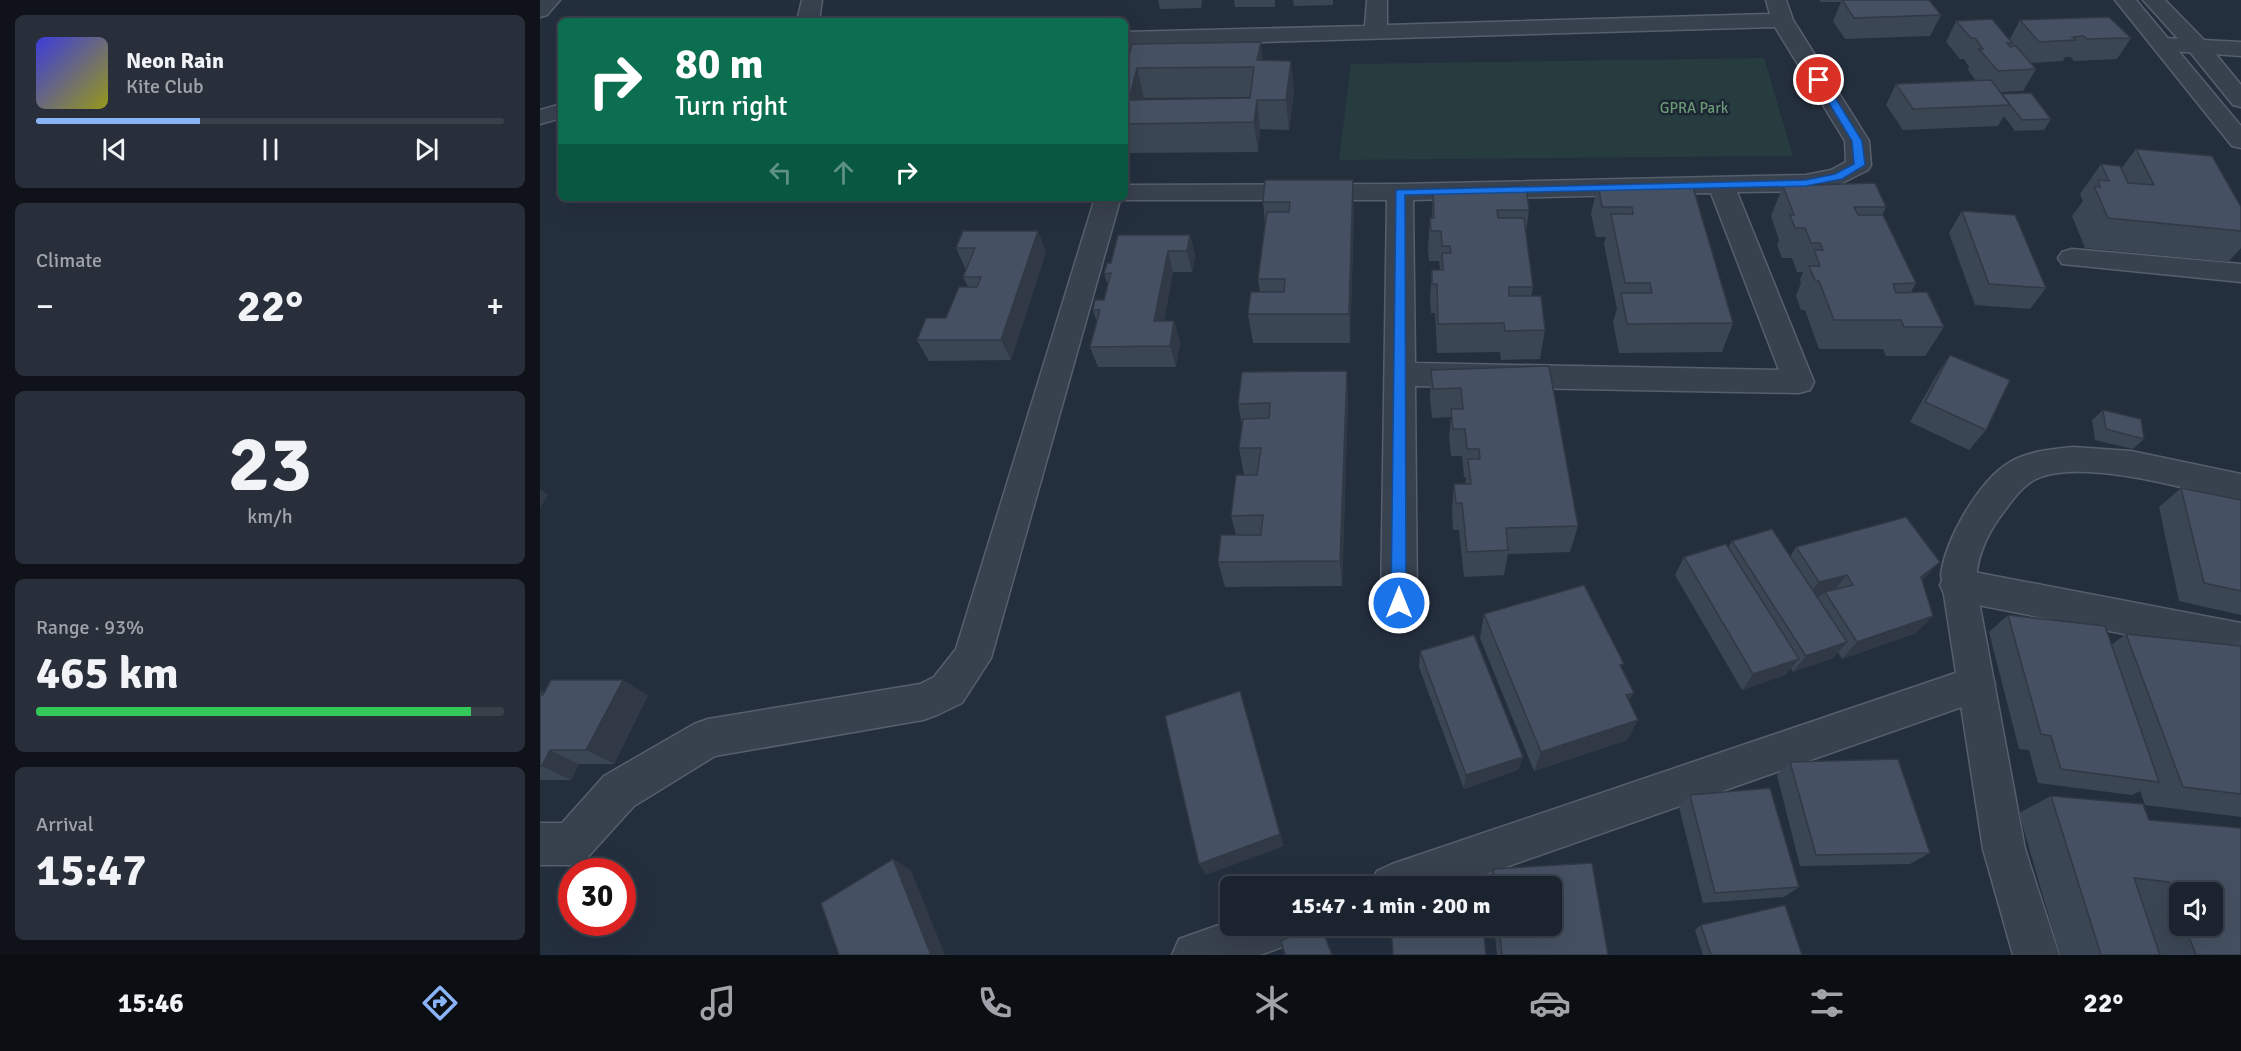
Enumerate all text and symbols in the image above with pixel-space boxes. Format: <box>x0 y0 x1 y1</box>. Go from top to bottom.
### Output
text: 80 m <box>675 39 764 90</box>
icon: right <box>576 42 654 120</box>
text: Neon Rain <box>126 47 224 74</box>
pin <box>1793 54 1844 105</box>
icon: arrive <box>1802 63 1835 96</box>
text: Kite Club <box>126 74 204 99</box>
text: Turn right <box>675 90 788 123</box>
park label: GPRA Park <box>1660 99 1729 117</box>
icon: previous <box>98 133 131 166</box>
icon: pause <box>254 133 287 166</box>
icon: next <box>410 133 443 166</box>
icon: left <box>764 156 797 189</box>
icon: ahead <box>827 156 860 189</box>
icon: right <box>890 156 923 189</box>
text: Climate <box>36 248 102 273</box>
text: 22° <box>237 279 303 334</box>
text: − <box>36 286 54 327</box>
text: + <box>486 286 504 327</box>
text: 23 <box>228 417 312 513</box>
text: km/h <box>247 504 293 529</box>
position arrow <box>1367 571 1431 635</box>
text: Range · 93% <box>36 615 144 640</box>
text: 465 km <box>36 646 179 701</box>
text: Arrival <box>36 812 94 837</box>
text: 15:47 <box>36 843 146 898</box>
speed limit sign: 30 <box>558 858 636 936</box>
map controls <box>2169 882 2223 936</box>
button: sound <box>2169 882 2223 936</box>
text: 15:47 · 1 min · 200 m <box>1291 892 1491 919</box>
icon: directions <box>419 982 461 1024</box>
icon: music <box>697 982 739 1024</box>
icon: phone <box>974 982 1016 1024</box>
icon: climate <box>1251 982 1293 1024</box>
icon: car <box>1529 982 1571 1024</box>
icon: filters <box>1806 982 1848 1024</box>
text: 15:46 <box>118 987 184 1020</box>
text: 22° <box>2083 987 2123 1020</box>

